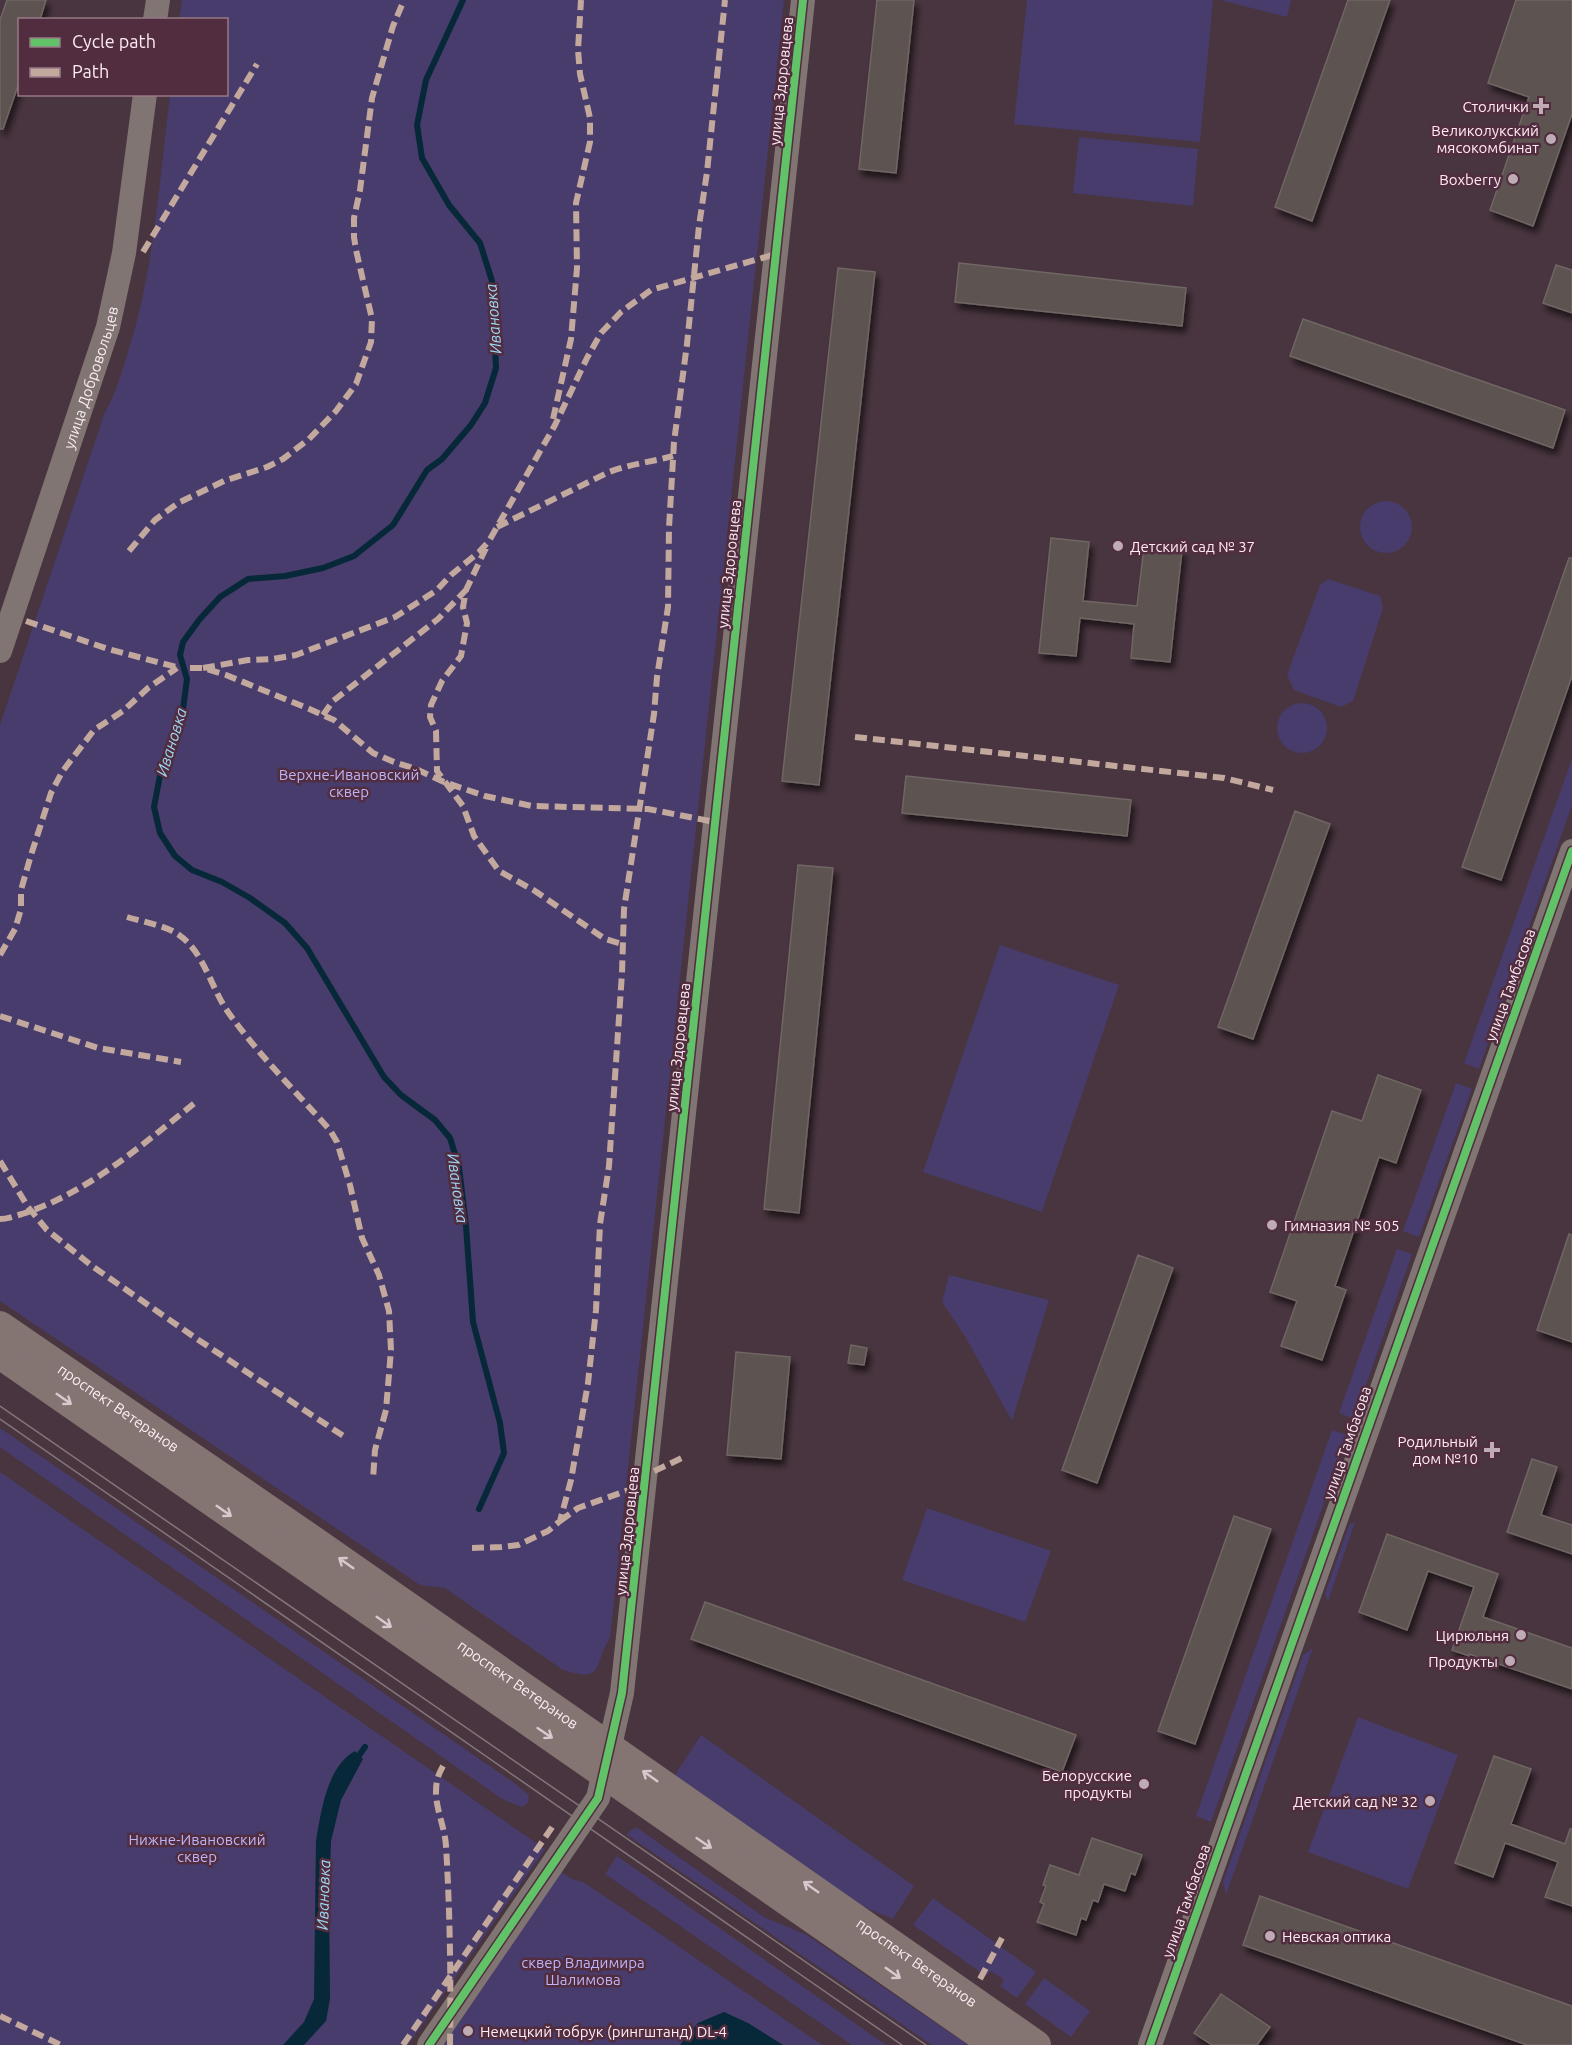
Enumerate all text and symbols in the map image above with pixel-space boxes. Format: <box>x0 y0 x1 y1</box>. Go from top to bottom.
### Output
street label: улица Здоровцева <box>766 16 796 146</box>
legend <box>18 18 228 96</box>
text: Cycle path <box>72 31 156 51</box>
text: Path <box>72 61 109 81</box>
place label: Столички <box>1463 98 1529 115</box>
marker: Столички <box>1534 99 1548 113</box>
place label: Великолукский мясокомбинат <box>1431 122 1539 156</box>
marker: Великолукский мясокомбинат <box>1544 132 1558 146</box>
place label: Boxberry <box>1439 171 1501 188</box>
marker: Boxberry <box>1506 172 1520 186</box>
water label: Ивановка <box>482 283 504 355</box>
street label: улица Добровольцев <box>59 305 121 451</box>
street label: улица Здоровцева <box>714 499 744 629</box>
place label: Детский сад № 37 <box>1130 538 1255 555</box>
marker: Детский сад № 37 <box>1111 539 1125 553</box>
water label: Ивановка <box>152 705 190 778</box>
park label: Верхне-Ивановский сквер <box>279 766 419 800</box>
street label: улица Тамбасова <box>1482 926 1538 1044</box>
street label: улица Здоровцева <box>663 982 693 1112</box>
water label: Ивановка <box>444 1152 472 1225</box>
place label: Гимназия № 505 <box>1284 1217 1399 1234</box>
marker: Гимназия № 505 <box>1265 1218 1279 1232</box>
street label: проспект Ветеранов <box>55 1360 183 1455</box>
street label: улица Тамбасова <box>1320 1384 1374 1502</box>
one-way arrow <box>56 1393 72 1405</box>
place label: Родильный дом №10 <box>1397 1433 1478 1467</box>
marker: Родильный дом №10 <box>1483 1441 1501 1459</box>
street label: улица Здоровцева <box>612 1466 642 1596</box>
one-way arrow <box>216 1505 232 1517</box>
one-way arrow <box>339 1557 355 1569</box>
one-way arrow <box>376 1616 392 1628</box>
place label: Цирюльня <box>1436 1627 1509 1644</box>
marker: Цирюльня <box>1514 1628 1528 1642</box>
street label: проспект Ветеранов <box>455 1636 582 1732</box>
place label: Продукты <box>1428 1653 1498 1670</box>
marker: Продукты <box>1503 1654 1517 1668</box>
one-way arrow <box>536 1727 553 1740</box>
place label: Белорусские продукты <box>1042 1767 1132 1801</box>
one-way arrow <box>643 1770 659 1782</box>
marker: Белорусские продукты <box>1137 1777 1151 1791</box>
place label: Детский сад № 32 <box>1293 1793 1418 1810</box>
marker: Детский сад № 32 <box>1423 1794 1437 1808</box>
park label: Нижне-Ивановский сквер <box>128 1831 266 1865</box>
one-way arrow <box>695 1838 712 1850</box>
street label: улица Тамбасова <box>1159 1842 1213 1960</box>
water label: Ивановка <box>313 1859 333 1931</box>
one-way arrow <box>803 1881 819 1893</box>
street label: проспект Ветеранов <box>853 1914 981 2010</box>
place label: Невская оптика <box>1282 1928 1391 1945</box>
marker: Невская оптика <box>1263 1929 1277 1943</box>
park label: сквер Владимира Шалимова <box>521 1954 645 1988</box>
one-way arrow <box>884 1967 900 1979</box>
place label: Немецкий тобрук (рингштанд) DL-4 <box>480 2023 727 2040</box>
marker: Немецкий тобрук (рингштанд) DL-4 <box>461 2024 475 2038</box>

